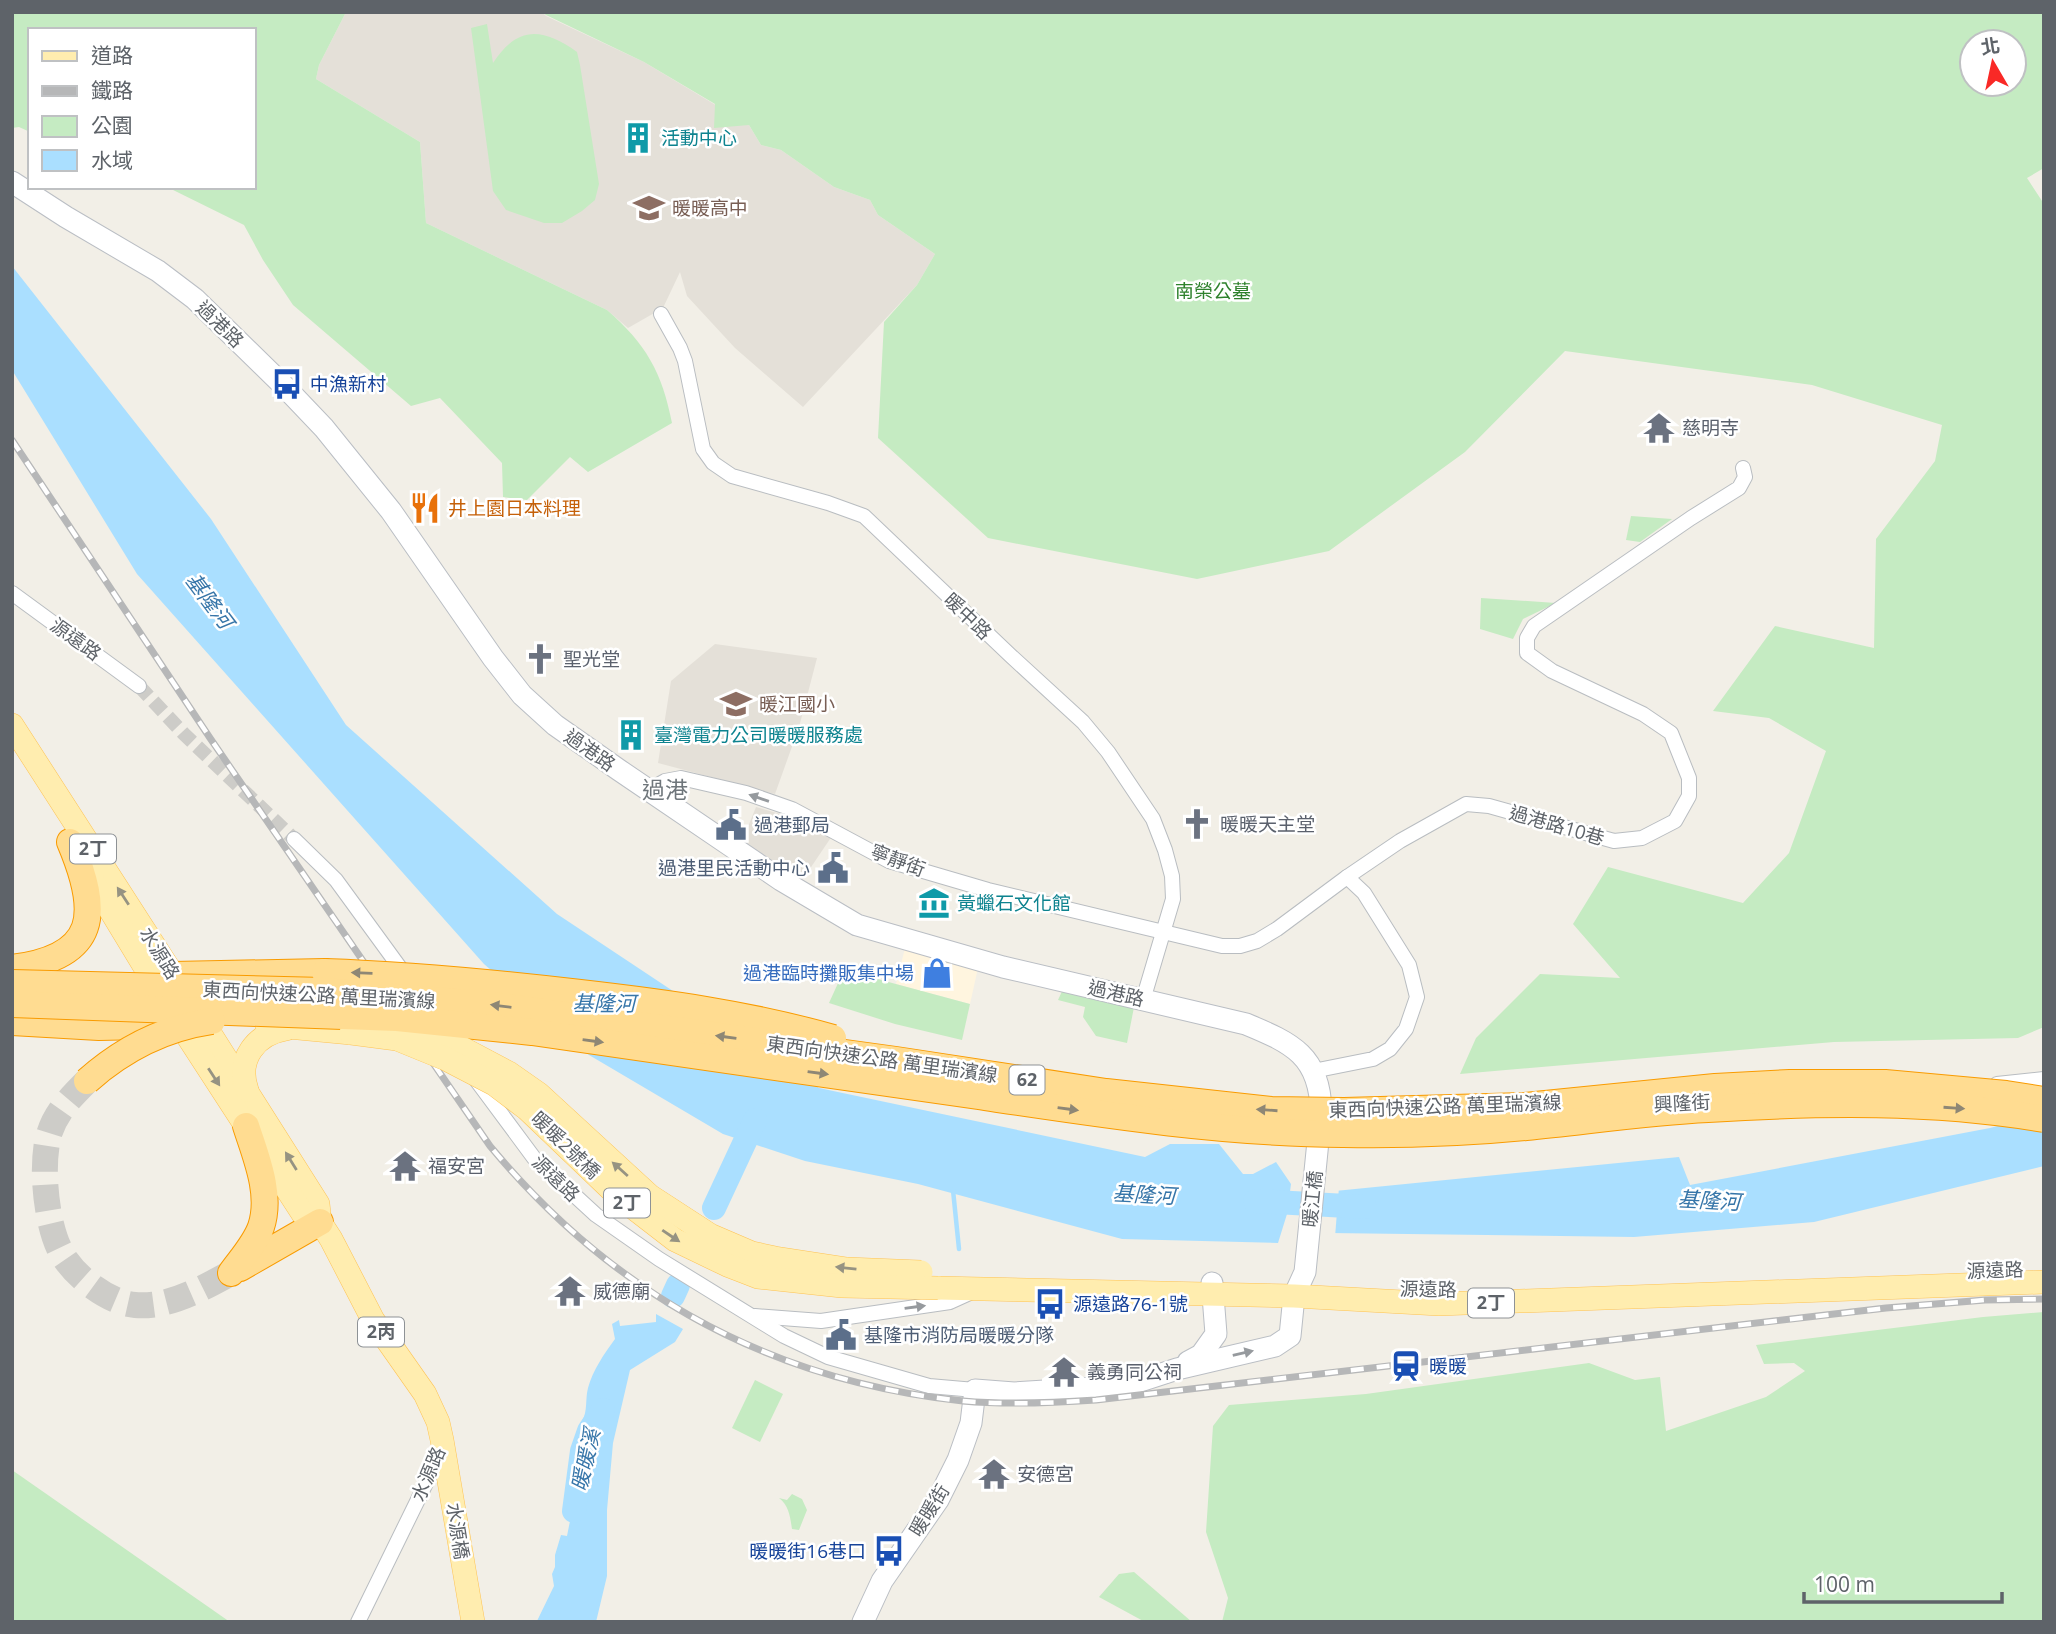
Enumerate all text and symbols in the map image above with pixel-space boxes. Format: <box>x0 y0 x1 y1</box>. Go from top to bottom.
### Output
legend <box>28 28 256 189</box>
north arrow <box>1958 28 2028 98</box>
text: 北 <box>1979 32 2002 61</box>
text: 道路 <box>91 41 133 69</box>
text: 鐵路 <box>91 76 133 104</box>
text: 公園 <box>91 111 133 139</box>
building icon: 活動中心 <box>621 121 655 155</box>
place label: 活動中心 <box>661 125 737 151</box>
text: 水域 <box>91 146 133 174</box>
school or university icon: 暖暖高中 <box>632 191 666 225</box>
place label: 暖暖高中 <box>672 195 748 221</box>
park label: 南榮公墓 <box>1175 278 1251 304</box>
street label: 過港路 <box>190 295 250 353</box>
bus stop icon: 中漁新村 <box>270 367 304 401</box>
place label: 中漁新村 <box>310 371 386 397</box>
temple icon: 慈明寺 <box>1642 411 1676 445</box>
place label: 慈明寺 <box>1682 415 1739 441</box>
restaurant icon: 井上園日本料理 <box>408 491 442 525</box>
place label: 井上園日本料理 <box>448 495 581 521</box>
water label: 基隆河 <box>180 567 242 637</box>
street label: 暖中路 <box>938 587 998 645</box>
street label: 源遠路 <box>45 612 107 666</box>
church icon: 聖光堂 <box>523 642 557 676</box>
place label: 聖光堂 <box>563 646 620 672</box>
school or university icon: 暖江國小 <box>719 687 753 721</box>
place label: 暖江國小 <box>759 691 835 717</box>
building icon: 臺灣電力公司暖暖服務處 <box>614 718 648 752</box>
place label: 臺灣電力公司暖暖服務處 <box>654 722 863 748</box>
street label: 過港路 <box>559 723 621 777</box>
district label: 過港 <box>642 773 688 805</box>
one-way arrow <box>748 792 769 803</box>
street label: 過港路10巷 <box>1506 799 1608 851</box>
church icon: 暖暖天主堂 <box>1180 807 1214 841</box>
public building icon: 過港郵局 <box>714 808 748 842</box>
place label: 暖暖天主堂 <box>1220 811 1315 837</box>
place label: 過港郵局 <box>754 812 830 838</box>
road number: 2丁 <box>70 834 116 864</box>
street label: 寧靜街 <box>867 838 929 882</box>
public building icon: 過港里民活動中心 <box>816 851 850 885</box>
place label: 過港里民活動中心 <box>658 855 810 881</box>
museum icon: 黃蠟石文化館 <box>917 886 951 920</box>
one-way arrow <box>117 887 130 906</box>
place label: 黃蠟石文化館 <box>957 890 1071 916</box>
street label: 水源路 <box>134 922 186 984</box>
shop icon: 過港臨時攤販集中場 <box>920 956 954 990</box>
place label: 過港臨時攤販集中場 <box>743 960 914 986</box>
one-way arrow <box>351 968 373 979</box>
street label: 過港路 <box>1085 974 1147 1012</box>
street label: 東西向快速公路 萬里瑞濱線 <box>202 976 436 1014</box>
water label: 基隆河 <box>573 989 639 1017</box>
one-way arrow <box>490 1001 512 1012</box>
street label: 東西向快速公路 萬里瑞濱線 <box>765 1030 999 1088</box>
one-way arrow <box>715 1031 737 1042</box>
one-way arrow <box>582 1036 604 1047</box>
road number: 62 <box>1010 1065 1044 1094</box>
one-way arrow <box>207 1068 220 1087</box>
one-way arrow <box>808 1068 830 1079</box>
street label: 東西向快速公路 萬里瑞濱線 <box>1328 1089 1562 1123</box>
street label: 興隆街 <box>1653 1089 1711 1117</box>
one-way arrow <box>1943 1103 1965 1114</box>
one-way arrow <box>1057 1104 1079 1115</box>
one-way arrow <box>1256 1104 1278 1115</box>
street label: 暖暖2號橋 <box>526 1105 606 1185</box>
temple icon: 福安宮 <box>388 1149 422 1183</box>
street label: 源遠路 <box>526 1149 586 1207</box>
one-way arrow <box>284 1152 297 1171</box>
place label: 福安宮 <box>428 1153 485 1179</box>
one-way arrow <box>611 1161 629 1177</box>
street label: 暖江橋 <box>1296 1169 1328 1229</box>
water label: 基隆河 <box>1112 1178 1180 1210</box>
water label: 基隆河 <box>1677 1184 1745 1216</box>
road number: 2丁 <box>604 1188 650 1218</box>
one-way arrow <box>662 1229 680 1243</box>
street label: 源遠路 <box>1966 1256 2024 1284</box>
one-way arrow <box>835 1262 857 1273</box>
temple icon: 威德廟 <box>553 1274 587 1308</box>
street label: 源遠路 <box>1399 1276 1457 1302</box>
place label: 威德廟 <box>593 1278 650 1304</box>
bus stop icon: 源遠路76-1號 <box>1033 1287 1067 1321</box>
road number: 2丁 <box>1468 1288 1514 1318</box>
place label: 源遠路76-1號 <box>1073 1291 1188 1317</box>
one-way arrow <box>904 1301 926 1312</box>
road number: 2丙 <box>358 1317 404 1346</box>
public building icon: 基隆市消防局暖暖分隊 <box>824 1318 858 1352</box>
place label: 基隆市消防局暖暖分隊 <box>864 1322 1054 1348</box>
one-way arrow <box>1233 1348 1255 1359</box>
station icon: 暖暖 <box>1389 1349 1423 1383</box>
place label: 暖暖 <box>1429 1353 1467 1379</box>
temple icon: 義勇同公祠 <box>1047 1355 1081 1389</box>
place label: 義勇同公祠 <box>1087 1359 1182 1385</box>
water label: 暖暖溪 <box>564 1423 606 1494</box>
street label: 水源路 <box>405 1443 451 1505</box>
temple icon: 安德宮 <box>977 1457 1011 1491</box>
place label: 安德宮 <box>1017 1461 1074 1487</box>
street label: 暖暖街 <box>903 1479 955 1541</box>
street label: 水源橋 <box>441 1501 475 1561</box>
bus stop icon: 暖暖街16巷口 <box>872 1534 906 1568</box>
place label: 暖暖街16巷口 <box>749 1538 866 1564</box>
scale bar <box>1804 1560 2002 1604</box>
text: 100 m <box>1814 1570 1875 1598</box>

